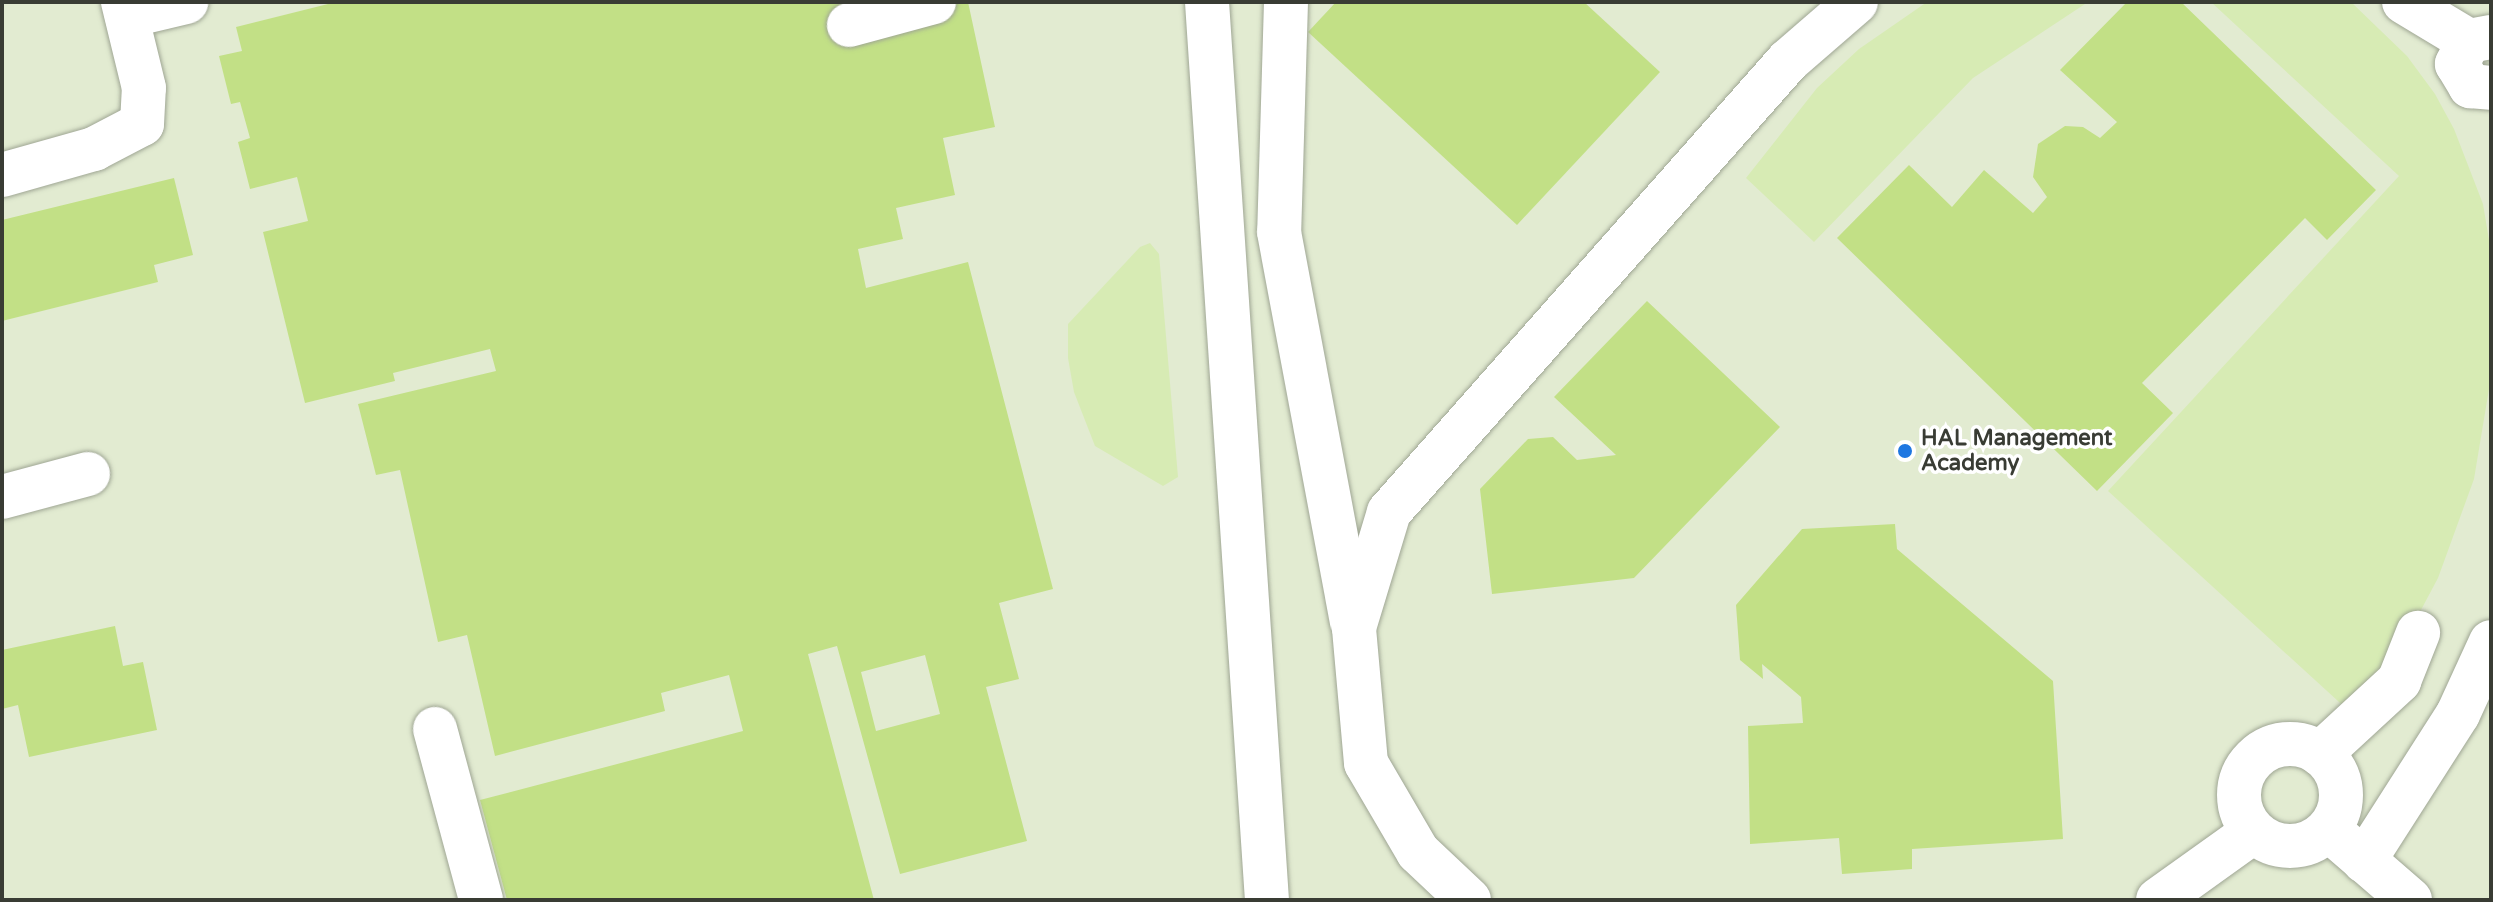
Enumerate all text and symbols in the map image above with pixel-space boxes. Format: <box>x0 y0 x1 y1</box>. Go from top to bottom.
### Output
place label: HAL Management Academy <box>1921 425 2112 476</box>
marker: HAL Management Academy <box>1896 442 1914 460</box>

